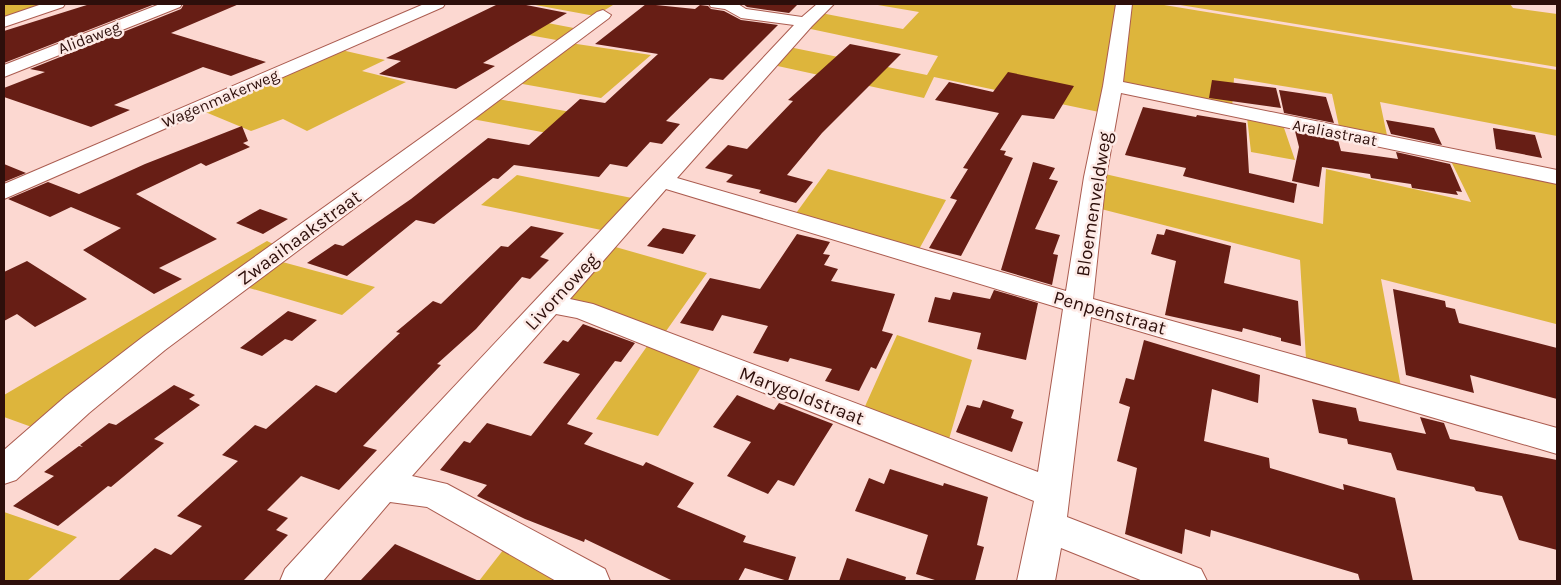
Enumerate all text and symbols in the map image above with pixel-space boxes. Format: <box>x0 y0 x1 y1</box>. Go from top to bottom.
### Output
street label: Alidaweg <box>55 17 123 58</box>
street label: Wagenmakerweg <box>159 65 282 132</box>
street label: Araliastraat <box>1291 115 1379 150</box>
street label: Bloemenveldweg <box>1072 130 1116 278</box>
street label: Zwaaihaakstraat <box>234 186 365 290</box>
street label: Livornoweg <box>520 248 603 335</box>
street label: Penpenstraat <box>1051 286 1169 340</box>
street label: Marygoldstraat <box>736 362 867 430</box>

